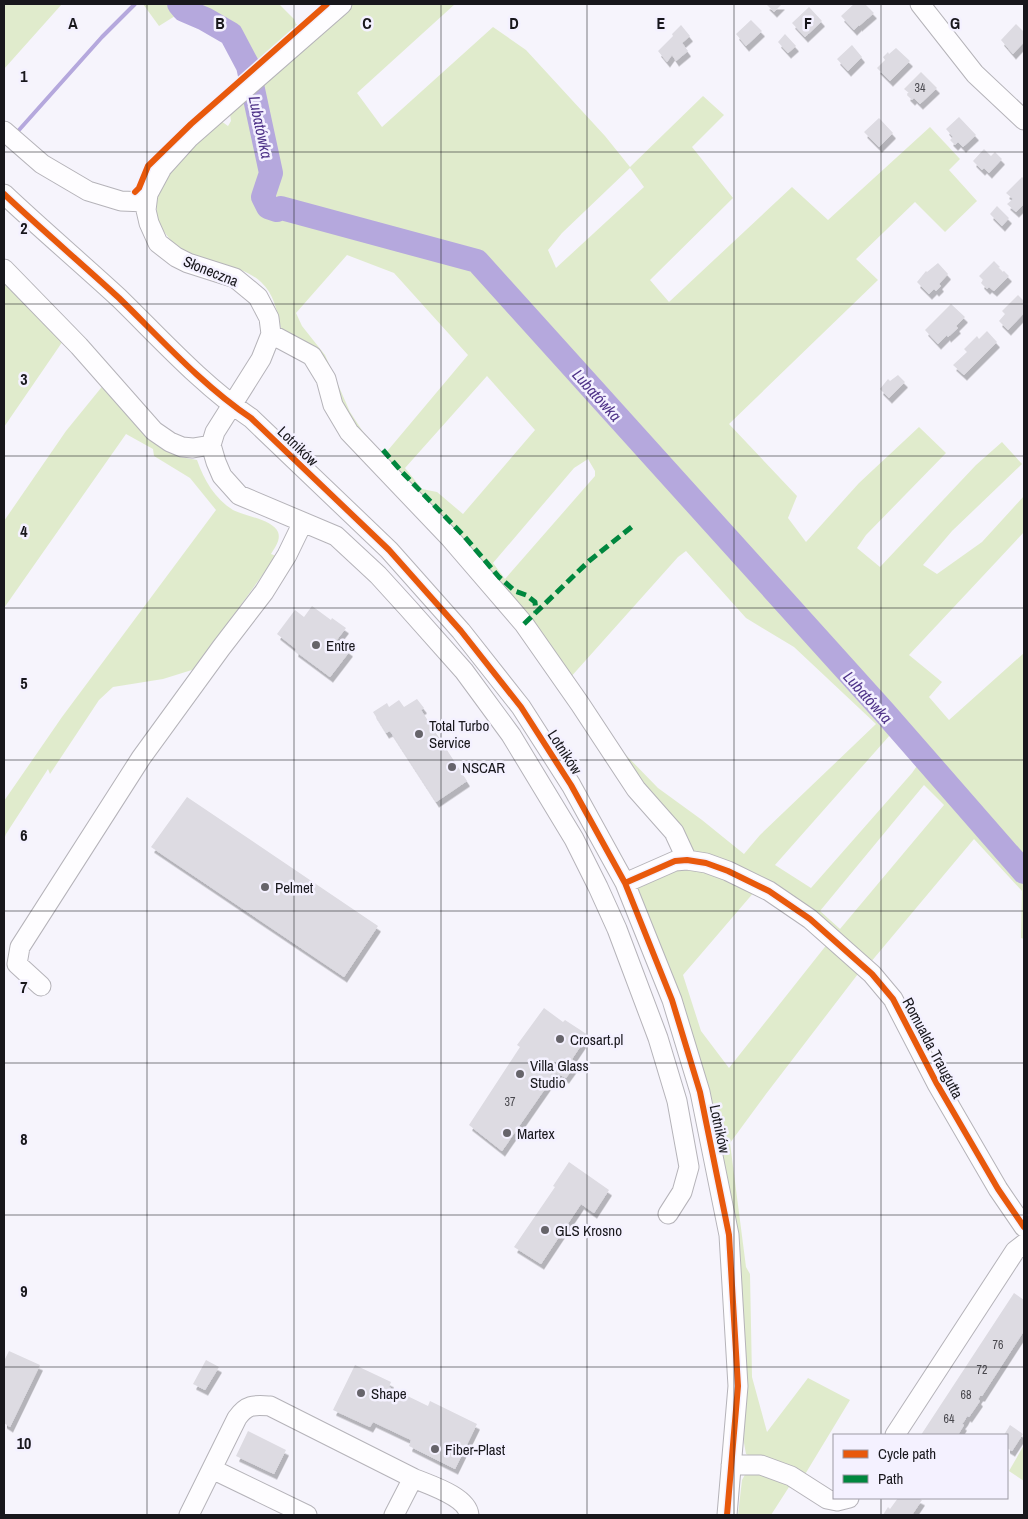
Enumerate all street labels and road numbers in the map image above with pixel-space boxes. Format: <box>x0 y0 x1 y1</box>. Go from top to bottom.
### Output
street label: Słoneczna <box>180 251 242 292</box>
street label: Lotników <box>273 421 323 471</box>
street label: Lotników <box>543 726 587 778</box>
street label: Romualda Traugutta <box>898 994 969 1102</box>
street label: Lotników <box>705 1103 735 1155</box>

